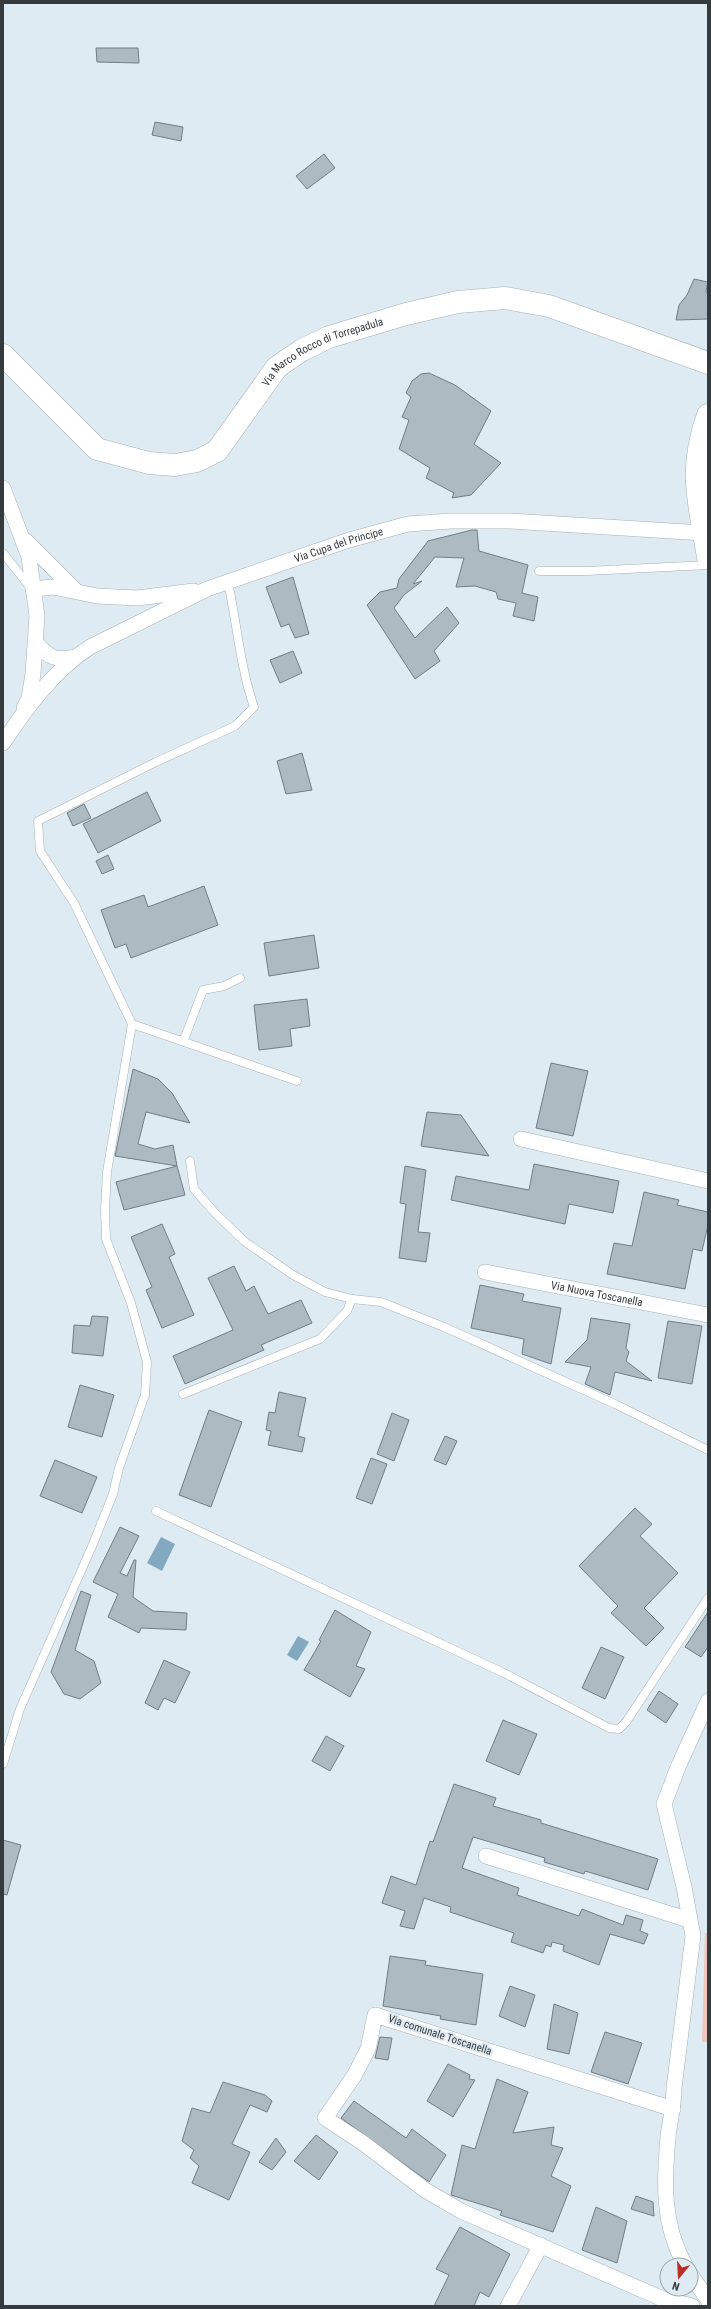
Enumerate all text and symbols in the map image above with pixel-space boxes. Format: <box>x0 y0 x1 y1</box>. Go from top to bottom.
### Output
street label: Via Marco Rocco di Torrepadula <box>259 315 385 389</box>
street label: Via Cupa del Principe <box>292 525 384 565</box>
street label: Via Nuova Toscanella <box>550 1278 644 1309</box>
street label: Via comunale Toscanella <box>387 2012 493 2058</box>
north arrow <box>659 2257 699 2297</box>
text: N <box>671 2279 681 2293</box>

